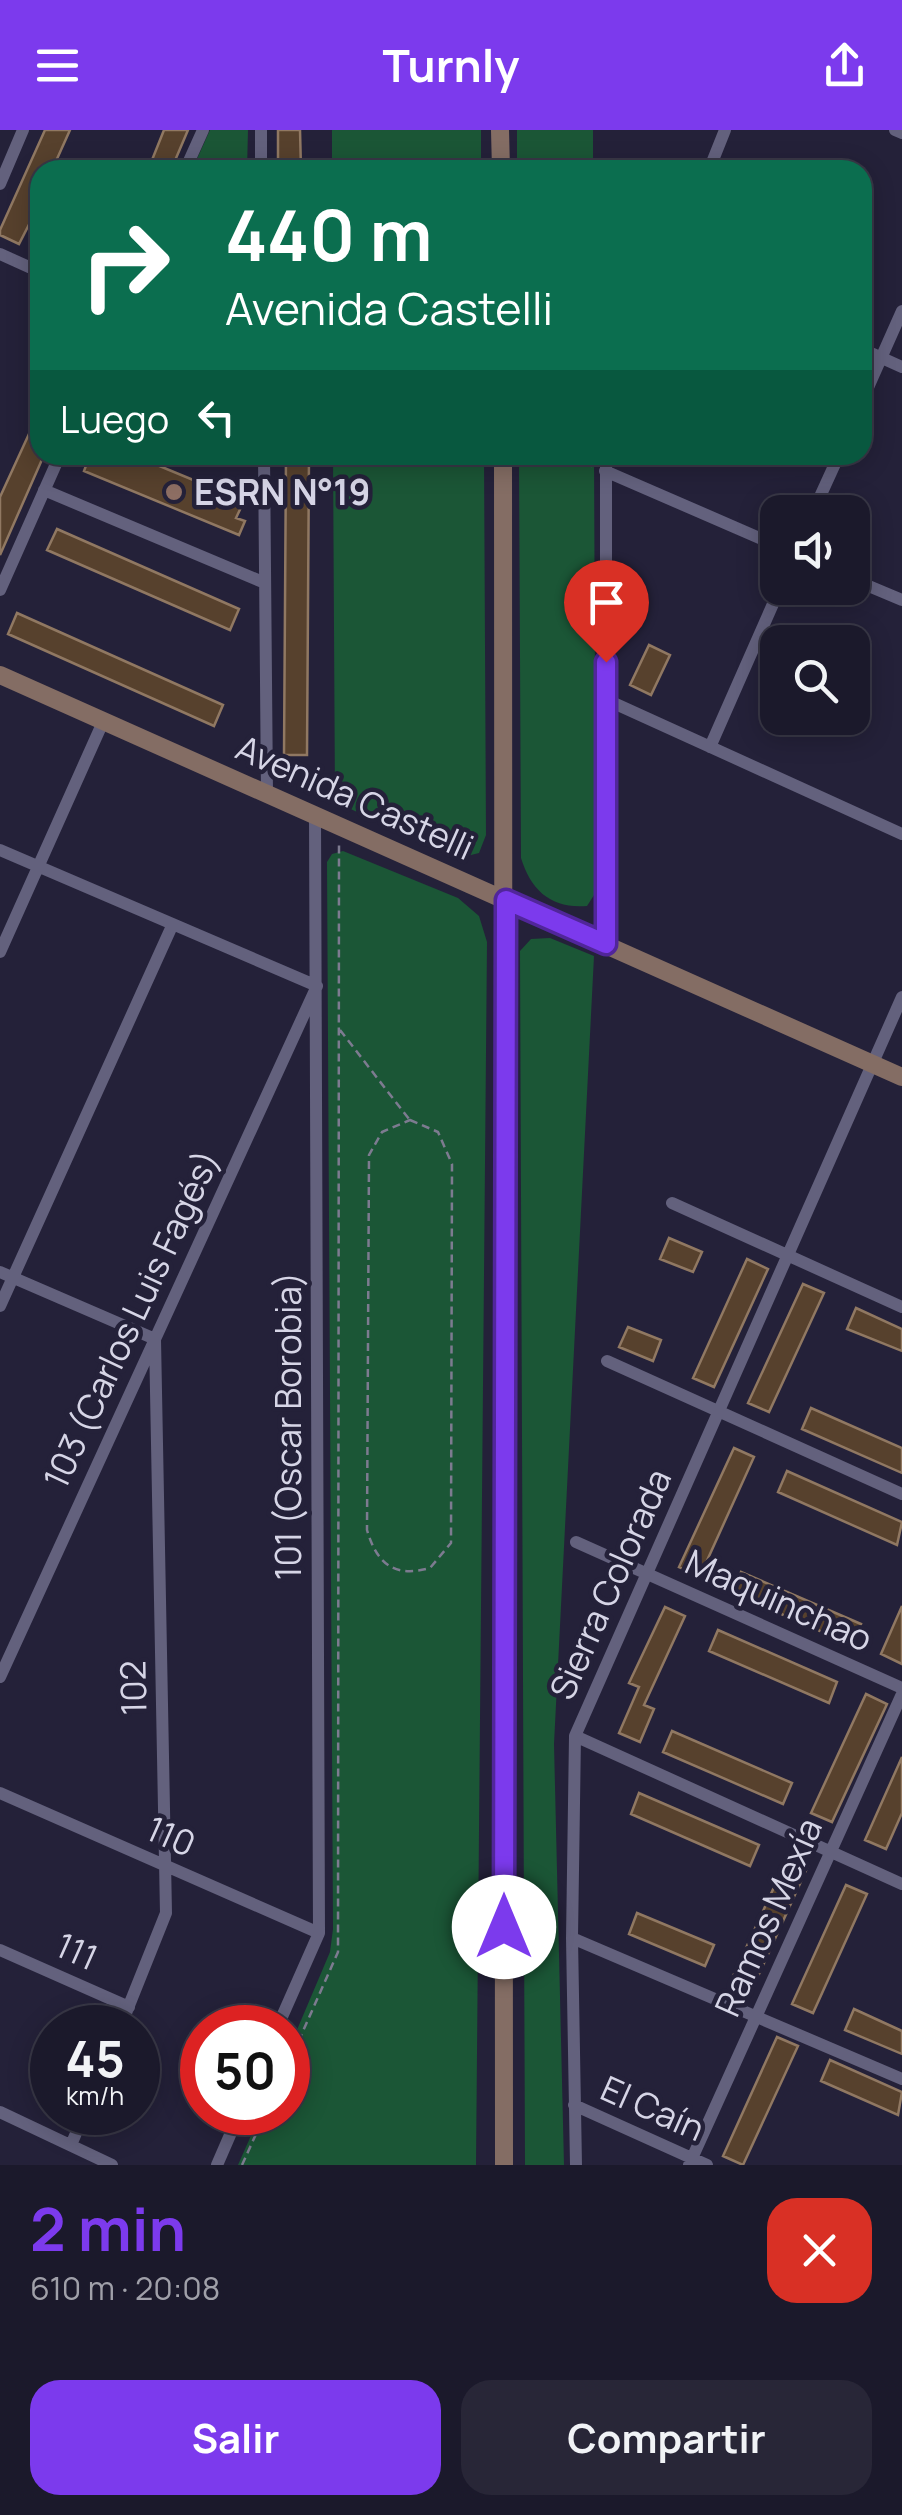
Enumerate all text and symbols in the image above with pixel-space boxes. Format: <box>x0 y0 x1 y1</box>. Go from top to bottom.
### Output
text: Turnly <box>382 34 520 96</box>
icon: menu <box>30 38 85 93</box>
icon: share <box>817 38 872 93</box>
text: 440 m <box>225 186 432 282</box>
icon: right <box>60 200 190 330</box>
text: Avenida Castelli <box>225 277 553 339</box>
icon: left <box>189 390 244 445</box>
text: Luego <box>60 392 169 444</box>
place label: ESRN N°19 <box>194 468 370 516</box>
marker: ESRN N°19 <box>163 481 185 503</box>
map controls <box>760 495 870 735</box>
button: sound <box>760 495 870 605</box>
pin <box>564 560 649 663</box>
icon: arrive <box>579 575 634 630</box>
button: search <box>760 625 870 735</box>
street label: Avenida Castelli <box>229 723 481 871</box>
street label: 103 (Carlos Luis Fagés) <box>31 1142 231 1496</box>
street label: 101 (Oscar Borobia) <box>264 1272 312 1580</box>
street label: Sierra Colorada <box>538 1461 682 1707</box>
street label: Maquinchao <box>678 1537 880 1663</box>
street label: 102 <box>109 1660 157 1716</box>
street label: 110 <box>139 1804 203 1868</box>
street label: Ramos Mexía <box>703 1810 833 2024</box>
position arrow <box>452 1875 556 1979</box>
street label: 111 <box>49 1921 105 1981</box>
speed limit sign: 50 <box>180 2005 310 2135</box>
text: 45 <box>65 2024 125 2092</box>
street label: El Caín <box>594 2064 712 2152</box>
text: km/h <box>66 2078 124 2113</box>
text: 2 min <box>30 2187 186 2269</box>
button: close <box>767 2198 872 2303</box>
text: 610 m · 20:08 <box>30 2266 220 2310</box>
button: Salir <box>30 2380 441 2495</box>
button: Compartir <box>461 2380 872 2495</box>

